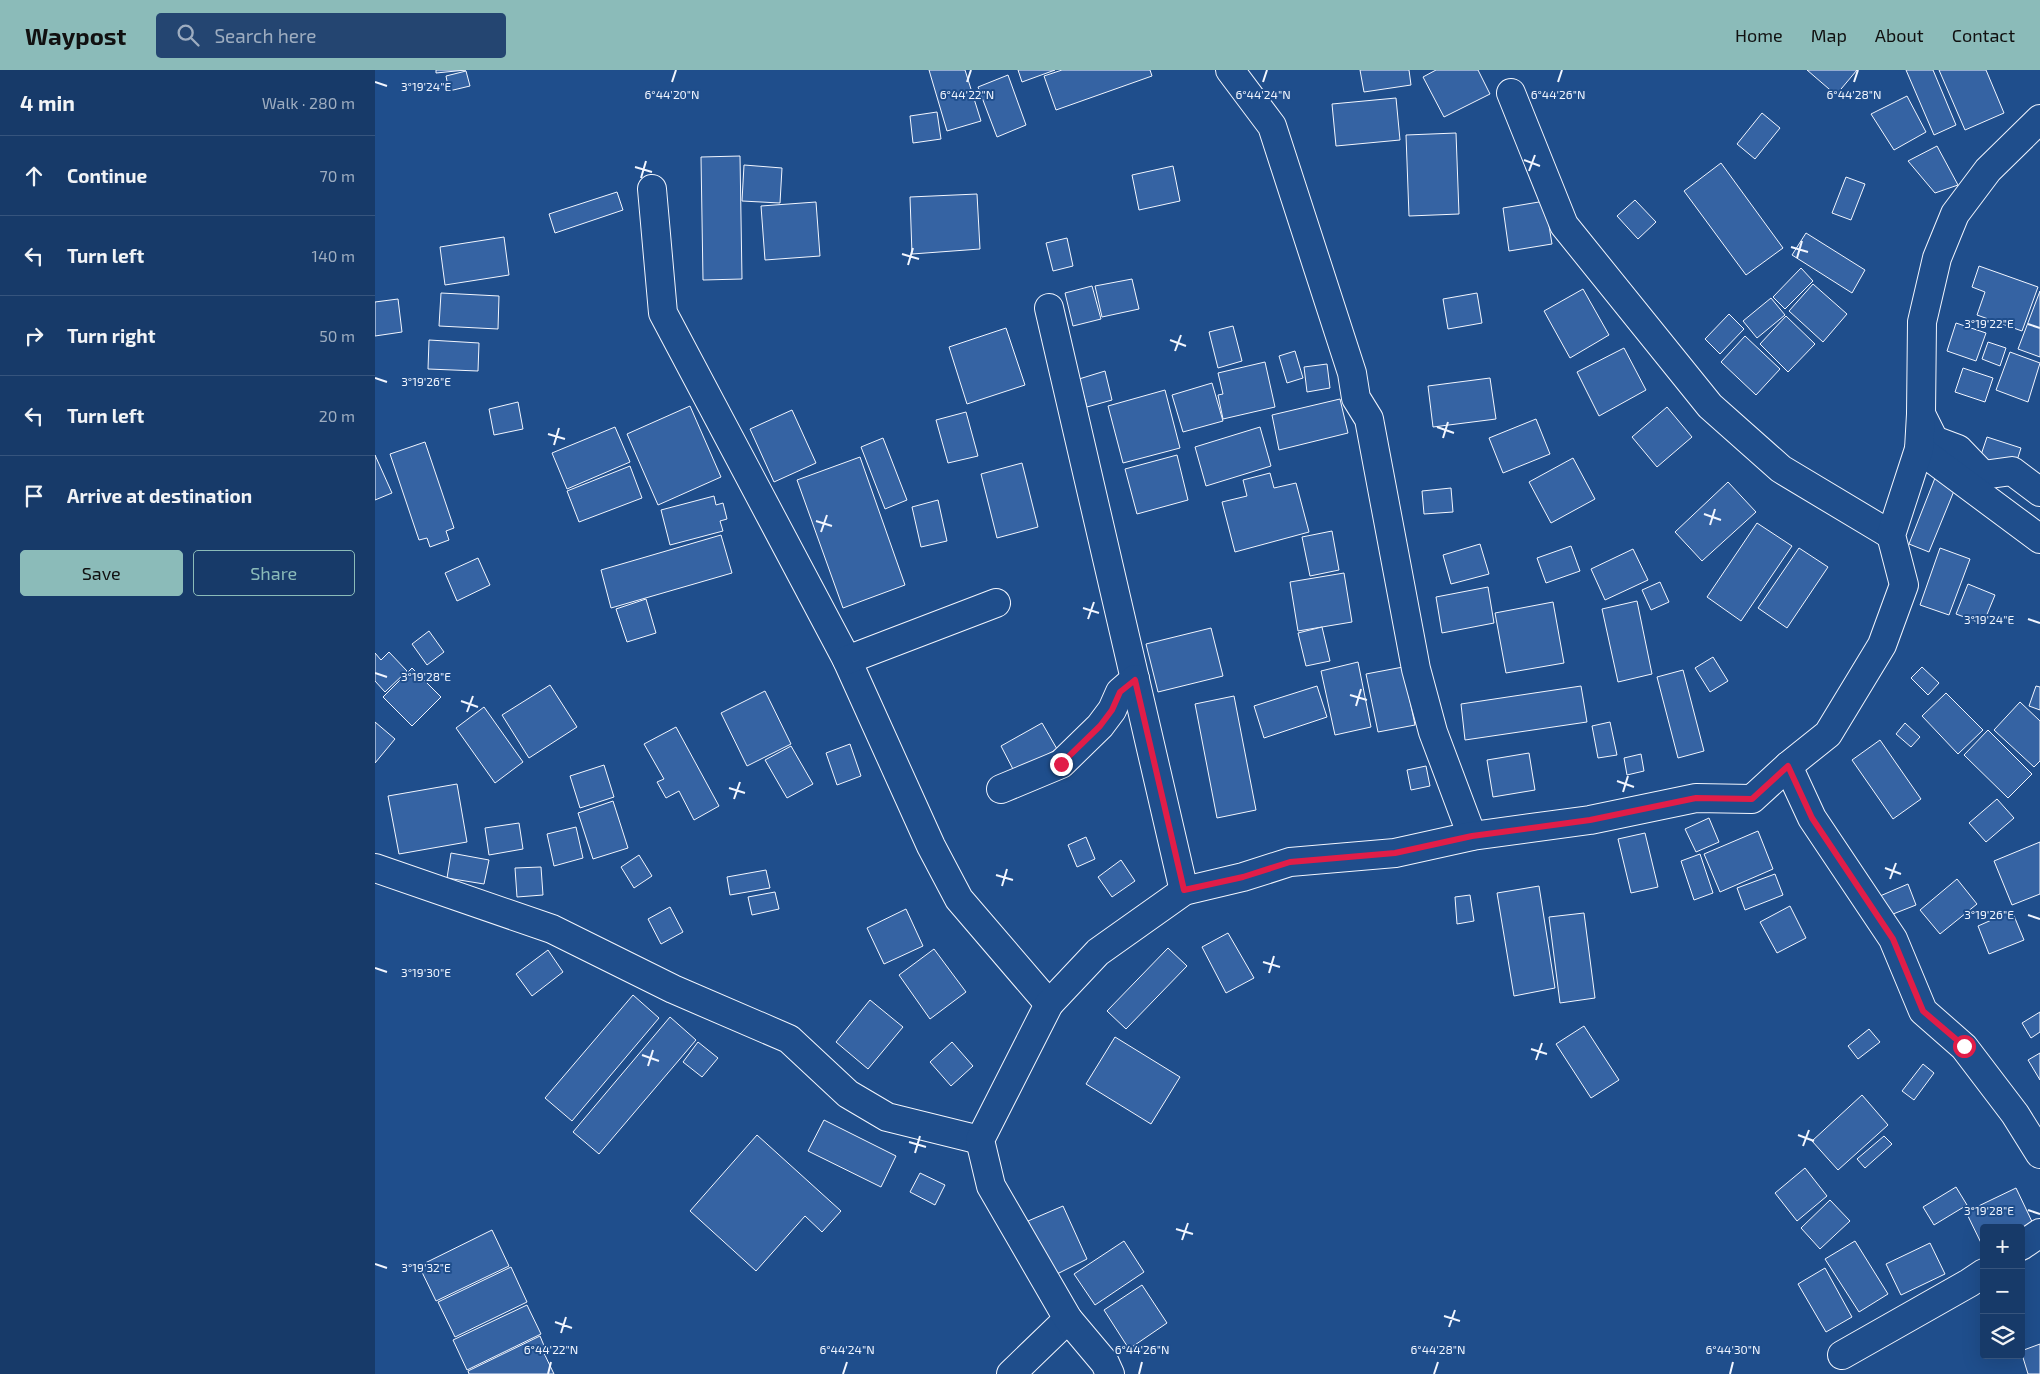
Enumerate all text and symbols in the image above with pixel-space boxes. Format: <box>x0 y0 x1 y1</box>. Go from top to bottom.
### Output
search box <box>156 13 506 58</box>
text: Waypost <box>25 21 126 50</box>
icon: search <box>174 21 202 49</box>
text: Search here <box>214 24 317 47</box>
text: Home <box>1735 24 1783 46</box>
text: Map <box>1811 24 1847 46</box>
text: About <box>1875 24 1924 46</box>
text: Contact <box>1952 24 2015 46</box>
text: 3°19'24"E <box>401 79 451 93</box>
text: 6°44'20"N <box>644 87 700 101</box>
text: 6°44'22"N <box>940 87 994 101</box>
text: 6°44'24"N <box>1235 87 1291 101</box>
text: 6°44'26"N <box>1531 87 1585 101</box>
text: 6°44'28"N <box>1826 87 1882 101</box>
text: 4 min <box>20 90 75 115</box>
text: Walk · 280 m <box>262 93 355 112</box>
icon: ahead <box>20 162 48 190</box>
text: Continue <box>67 164 147 187</box>
text: 70 m <box>320 166 355 185</box>
icon: left <box>20 242 48 270</box>
text: Turn left <box>67 244 144 267</box>
text: 140 m <box>312 246 355 265</box>
text: 3°19'22"E <box>1964 316 2014 330</box>
icon: right <box>20 322 48 350</box>
text: Turn right <box>67 324 155 347</box>
text: 50 m <box>319 326 355 345</box>
text: 3°19'26"E <box>401 374 451 388</box>
icon: left <box>20 402 48 430</box>
text: Turn left <box>67 404 144 427</box>
text: 20 m <box>319 406 355 425</box>
icon: arrive <box>20 482 48 510</box>
text: Arrive at destination <box>67 484 252 507</box>
button: Save <box>20 550 183 596</box>
button: Share <box>193 550 355 596</box>
text: 3°19'24"E <box>1964 612 2014 626</box>
text: 3°19'28"E <box>401 669 451 683</box>
route end <box>1050 753 1073 776</box>
text: 3°19'26"E <box>1964 907 2014 921</box>
text: 3°19'30"E <box>401 965 451 979</box>
route start <box>1953 1035 1976 1058</box>
text: 3°19'28"E <box>1964 1203 2014 1217</box>
map controls <box>1980 1224 2025 1359</box>
button: + <box>1980 1224 2025 1269</box>
text: 3°19'32"E <box>401 1260 451 1274</box>
button: − <box>1980 1269 2025 1314</box>
button: layers <box>1980 1314 2025 1359</box>
text: 6°44'22"N <box>524 1342 578 1356</box>
text: 6°44'24"N <box>819 1342 875 1356</box>
text: 6°44'26"N <box>1115 1342 1169 1356</box>
text: 6°44'28"N <box>1410 1342 1466 1356</box>
text: 6°44'30"N <box>1705 1342 1761 1356</box>

